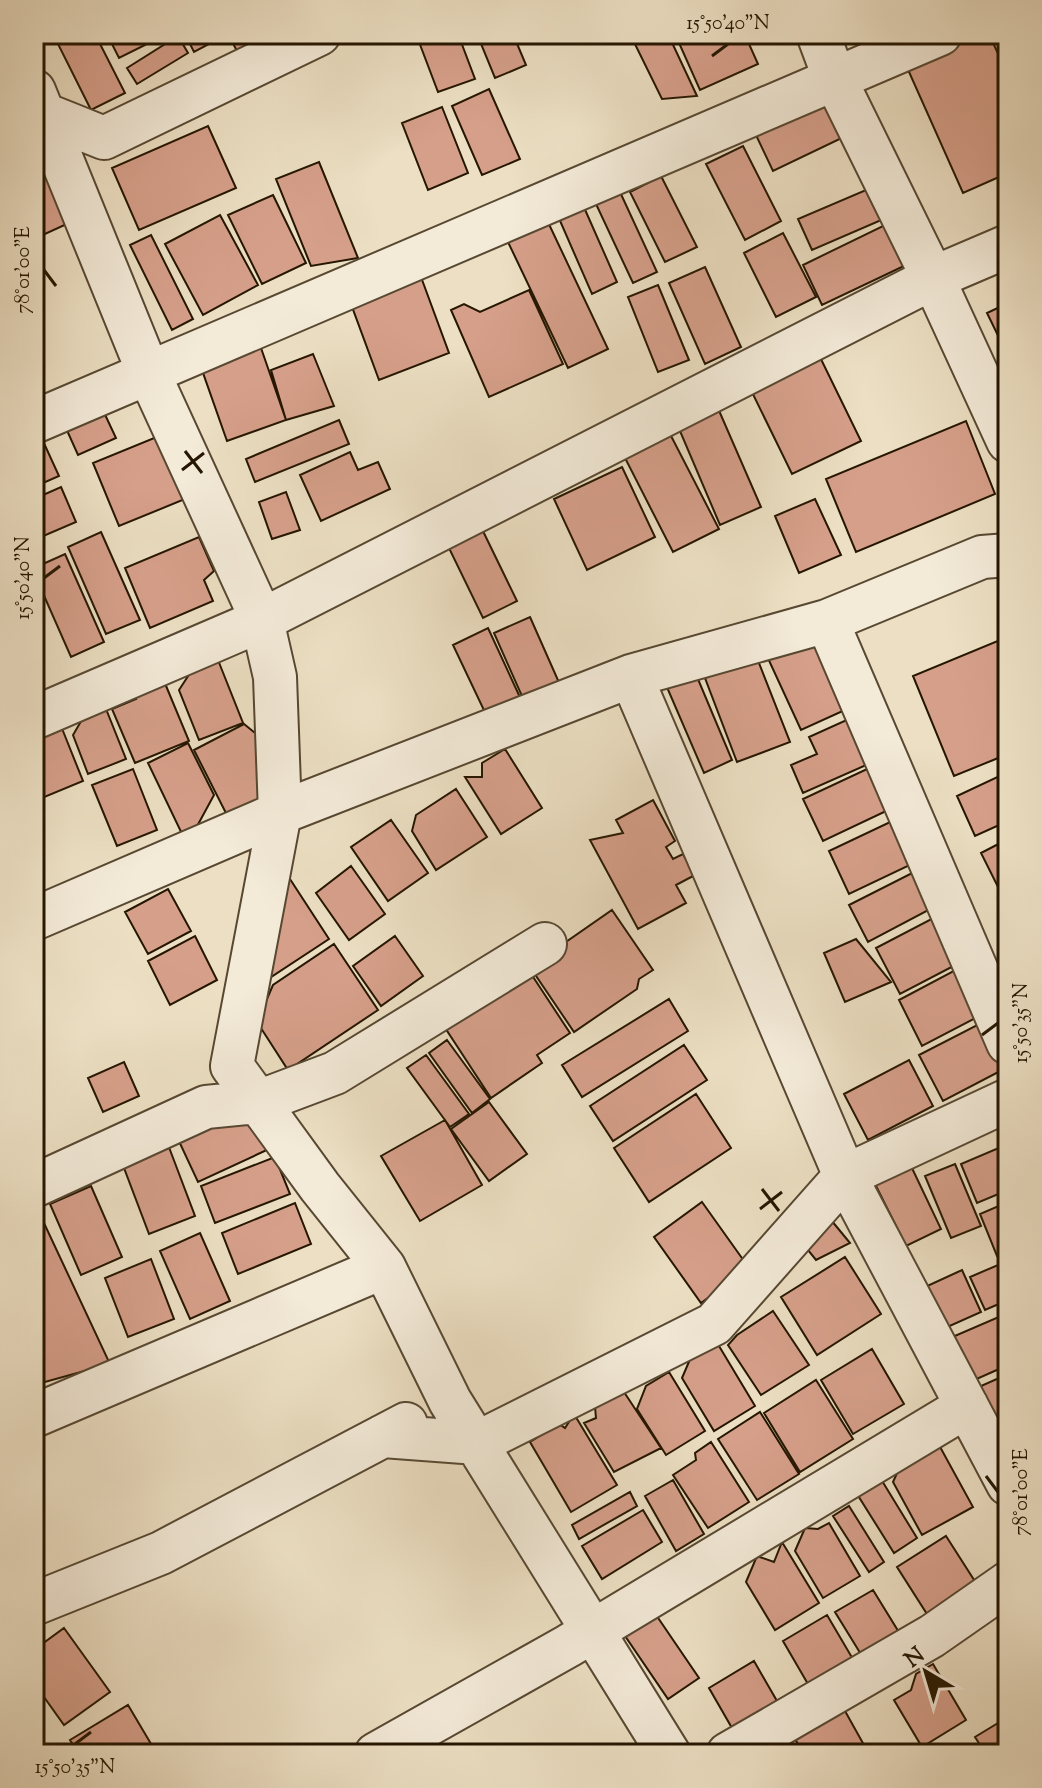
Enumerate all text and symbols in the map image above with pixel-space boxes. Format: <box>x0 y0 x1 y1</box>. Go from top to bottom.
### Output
text: 15°50'40"N <box>686 10 770 39</box>
text: 78°01'00"E <box>10 226 39 314</box>
text: 15°50'40"N <box>10 536 39 620</box>
text: 15°50'35"N <box>1008 983 1037 1063</box>
text: 78°01'00"E <box>1008 1448 1037 1536</box>
north arrow <box>886 1632 966 1712</box>
text: N <box>899 1640 933 1677</box>
text: 15°50'35"N <box>35 1754 115 1783</box>

